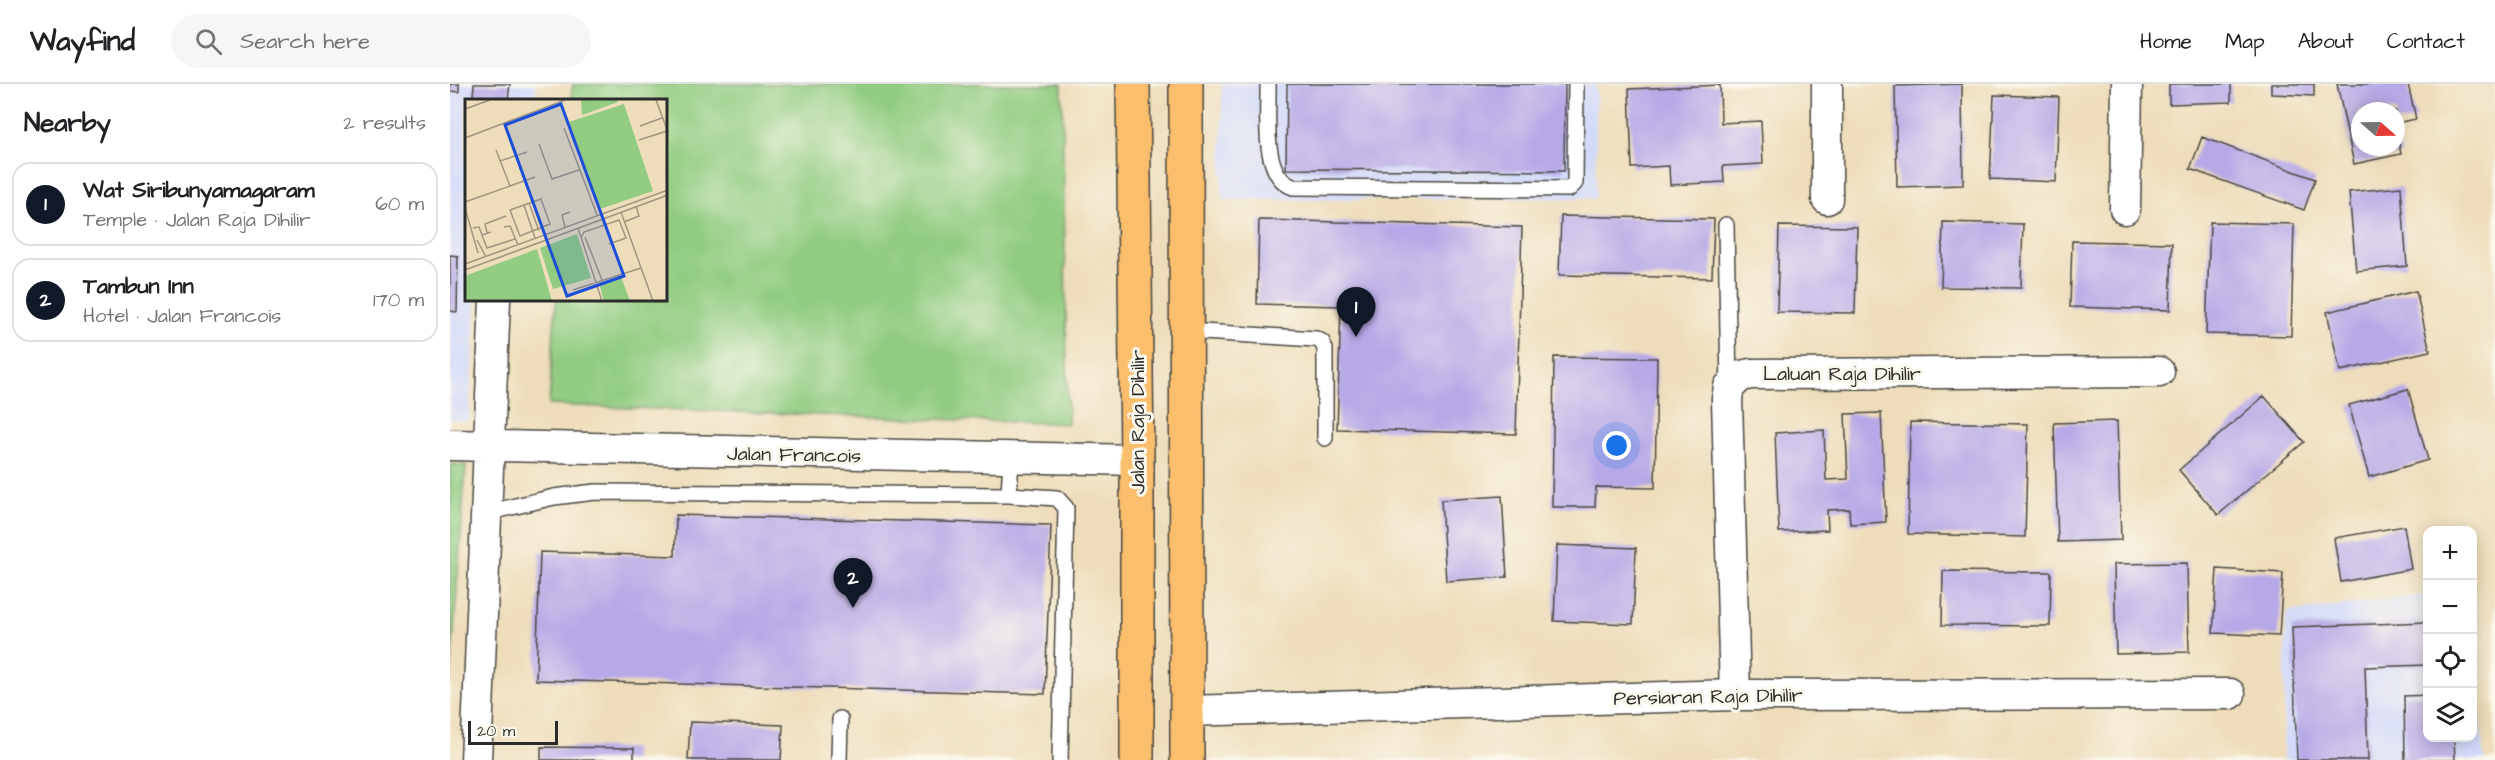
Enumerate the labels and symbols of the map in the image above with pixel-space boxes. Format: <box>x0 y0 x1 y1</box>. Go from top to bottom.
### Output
inset map <box>465 99 668 302</box>
north arrow <box>2351 102 2405 156</box>
pin: 1 <box>1336 288 1376 337</box>
street label: Jalan Raja Dihilir <box>1124 350 1152 494</box>
street label: Laluan Raja Dihilir <box>1763 360 1921 388</box>
your location <box>1602 431 1631 460</box>
street label: Jalan Francois <box>727 440 861 470</box>
pin: 2 <box>834 558 872 608</box>
street label: Persiaran Raja Dihilir <box>1613 681 1803 713</box>
scale bar <box>468 718 558 746</box>

